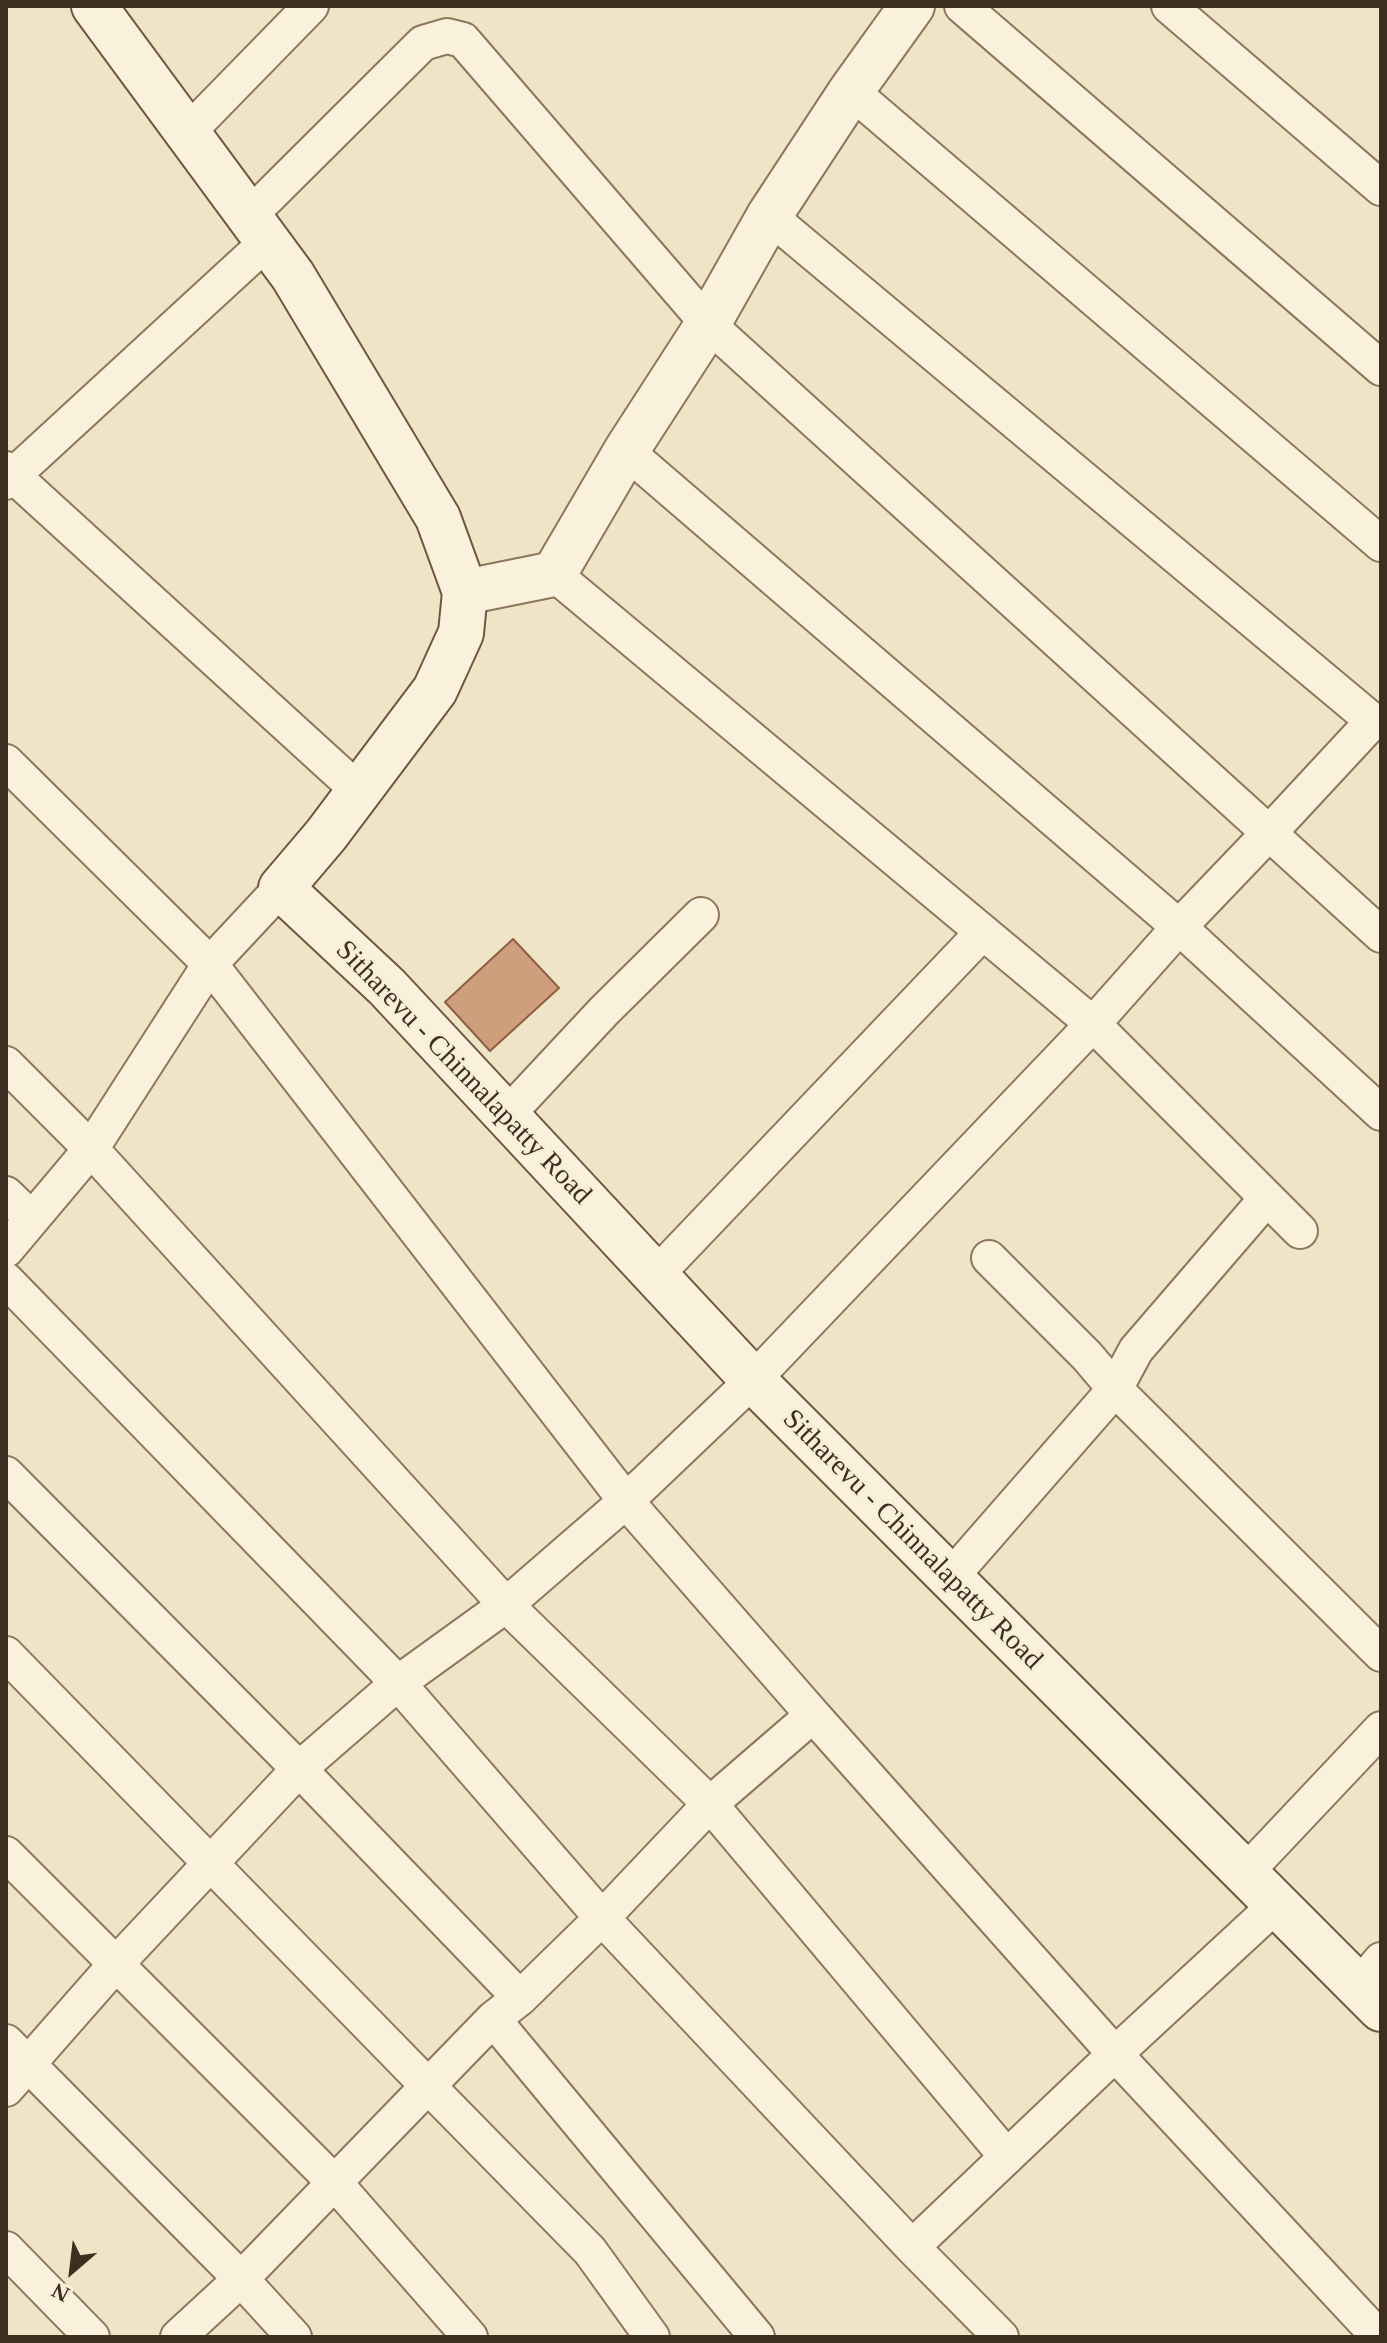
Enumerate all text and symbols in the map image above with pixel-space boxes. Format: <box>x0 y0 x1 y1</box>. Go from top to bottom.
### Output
street label: Sitharevu - Chinnalapatty Road <box>328 934 598 1212</box>
street label: Sitharevu - Chinnalapatty Road <box>775 1403 1049 1677</box>
north arrow <box>32 2231 112 2311</box>
text: N <box>48 2278 73 2307</box>

